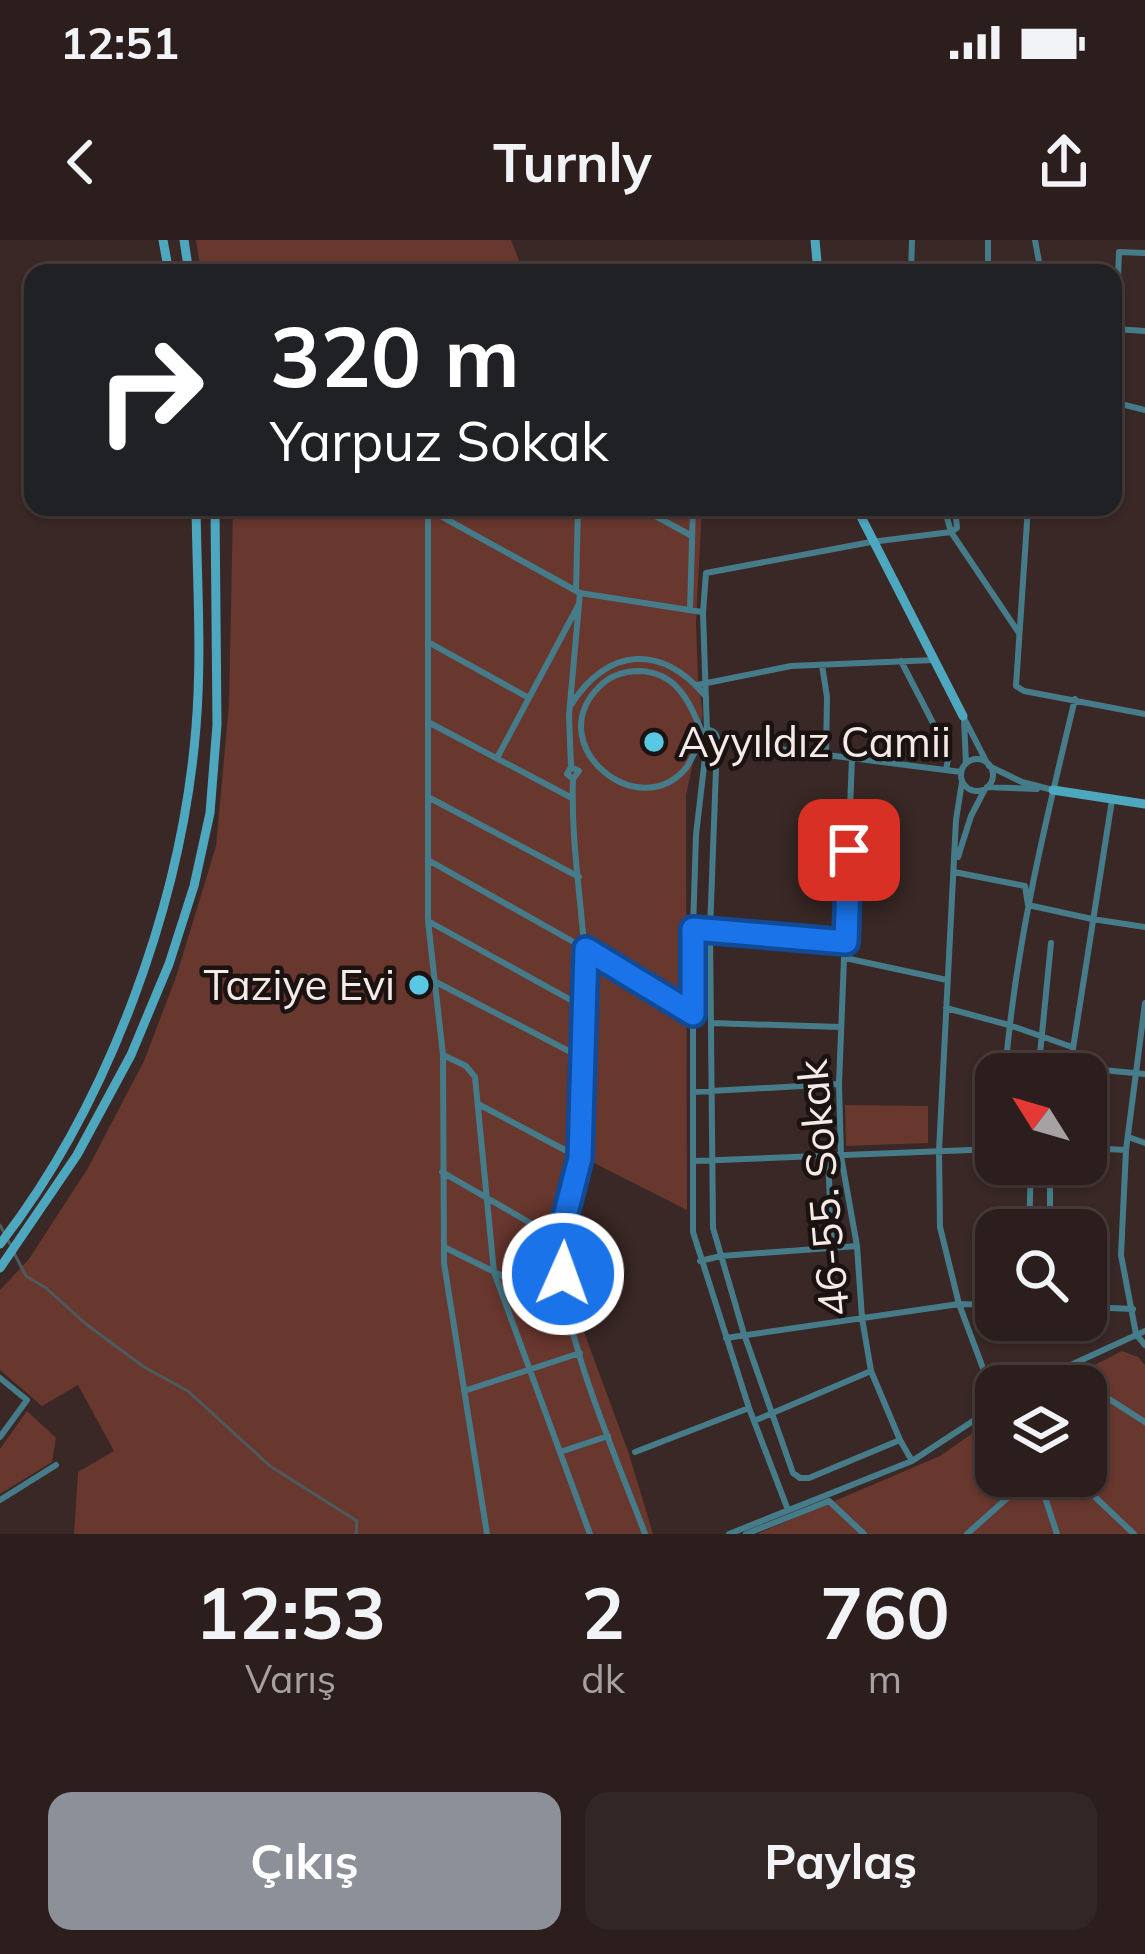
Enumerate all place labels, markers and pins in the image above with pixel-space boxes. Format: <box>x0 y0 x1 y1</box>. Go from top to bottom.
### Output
place label: Ayyıldız Camii <box>678 715 951 768</box>
marker: Ayyıldız Camii <box>641 729 667 755</box>
pin <box>798 799 900 901</box>
place label: Taziye Evi <box>203 958 395 1011</box>
marker: Taziye Evi <box>406 972 432 998</box>

